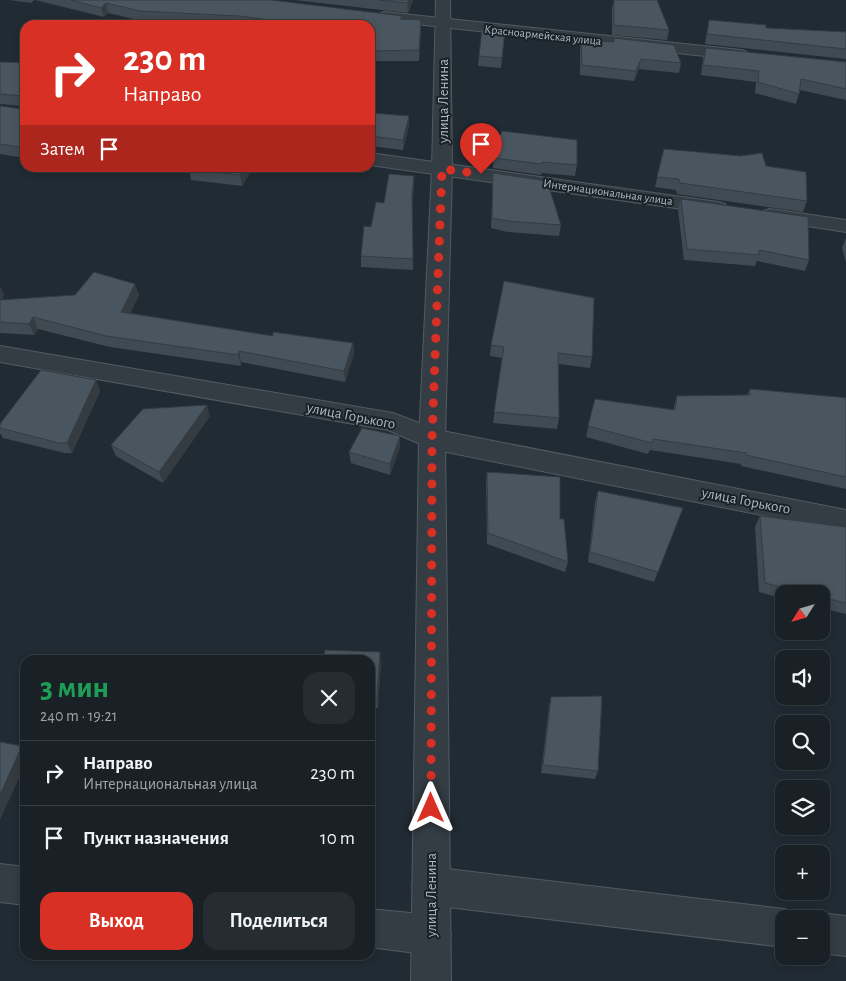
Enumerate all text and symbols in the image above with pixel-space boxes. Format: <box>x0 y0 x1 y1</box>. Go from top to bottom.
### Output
street label: Красноармейская улица <box>484 23 603 48</box>
icon: right <box>40 40 105 105</box>
text: 230 m <box>123 42 206 77</box>
street label: улица Ленина <box>436 59 451 144</box>
text: Направо <box>123 83 201 105</box>
pin <box>460 123 502 174</box>
icon: arrive <box>467 130 495 158</box>
icon: arrive <box>95 135 123 163</box>
text: Затем <box>40 140 85 159</box>
street label: Интернациональная улица <box>542 177 674 208</box>
street label: улица Горького <box>304 400 397 432</box>
street label: улица Горького <box>699 485 792 517</box>
north arrow <box>775 585 830 640</box>
map controls <box>775 585 830 965</box>
button: sound <box>775 650 830 705</box>
button: close <box>303 672 355 724</box>
text: 3 мин <box>40 673 109 703</box>
text: 240 m · 19:21 <box>40 708 117 724</box>
button: search <box>775 715 830 770</box>
text: Направо <box>83 754 153 773</box>
icon: right <box>40 759 68 787</box>
text: 230 m <box>310 764 355 783</box>
text: Интернациональная улица <box>83 776 257 792</box>
button: layers <box>775 780 830 835</box>
position arrow <box>404 781 456 833</box>
icon: arrive <box>40 824 68 852</box>
text: Пункт назначения <box>83 829 229 848</box>
text: 10 m <box>320 829 355 848</box>
button: + <box>775 845 830 900</box>
street label: улица Ленина <box>424 853 439 938</box>
button: Выход <box>40 892 193 950</box>
button: Поделиться <box>203 892 355 950</box>
button: − <box>775 910 830 965</box>

